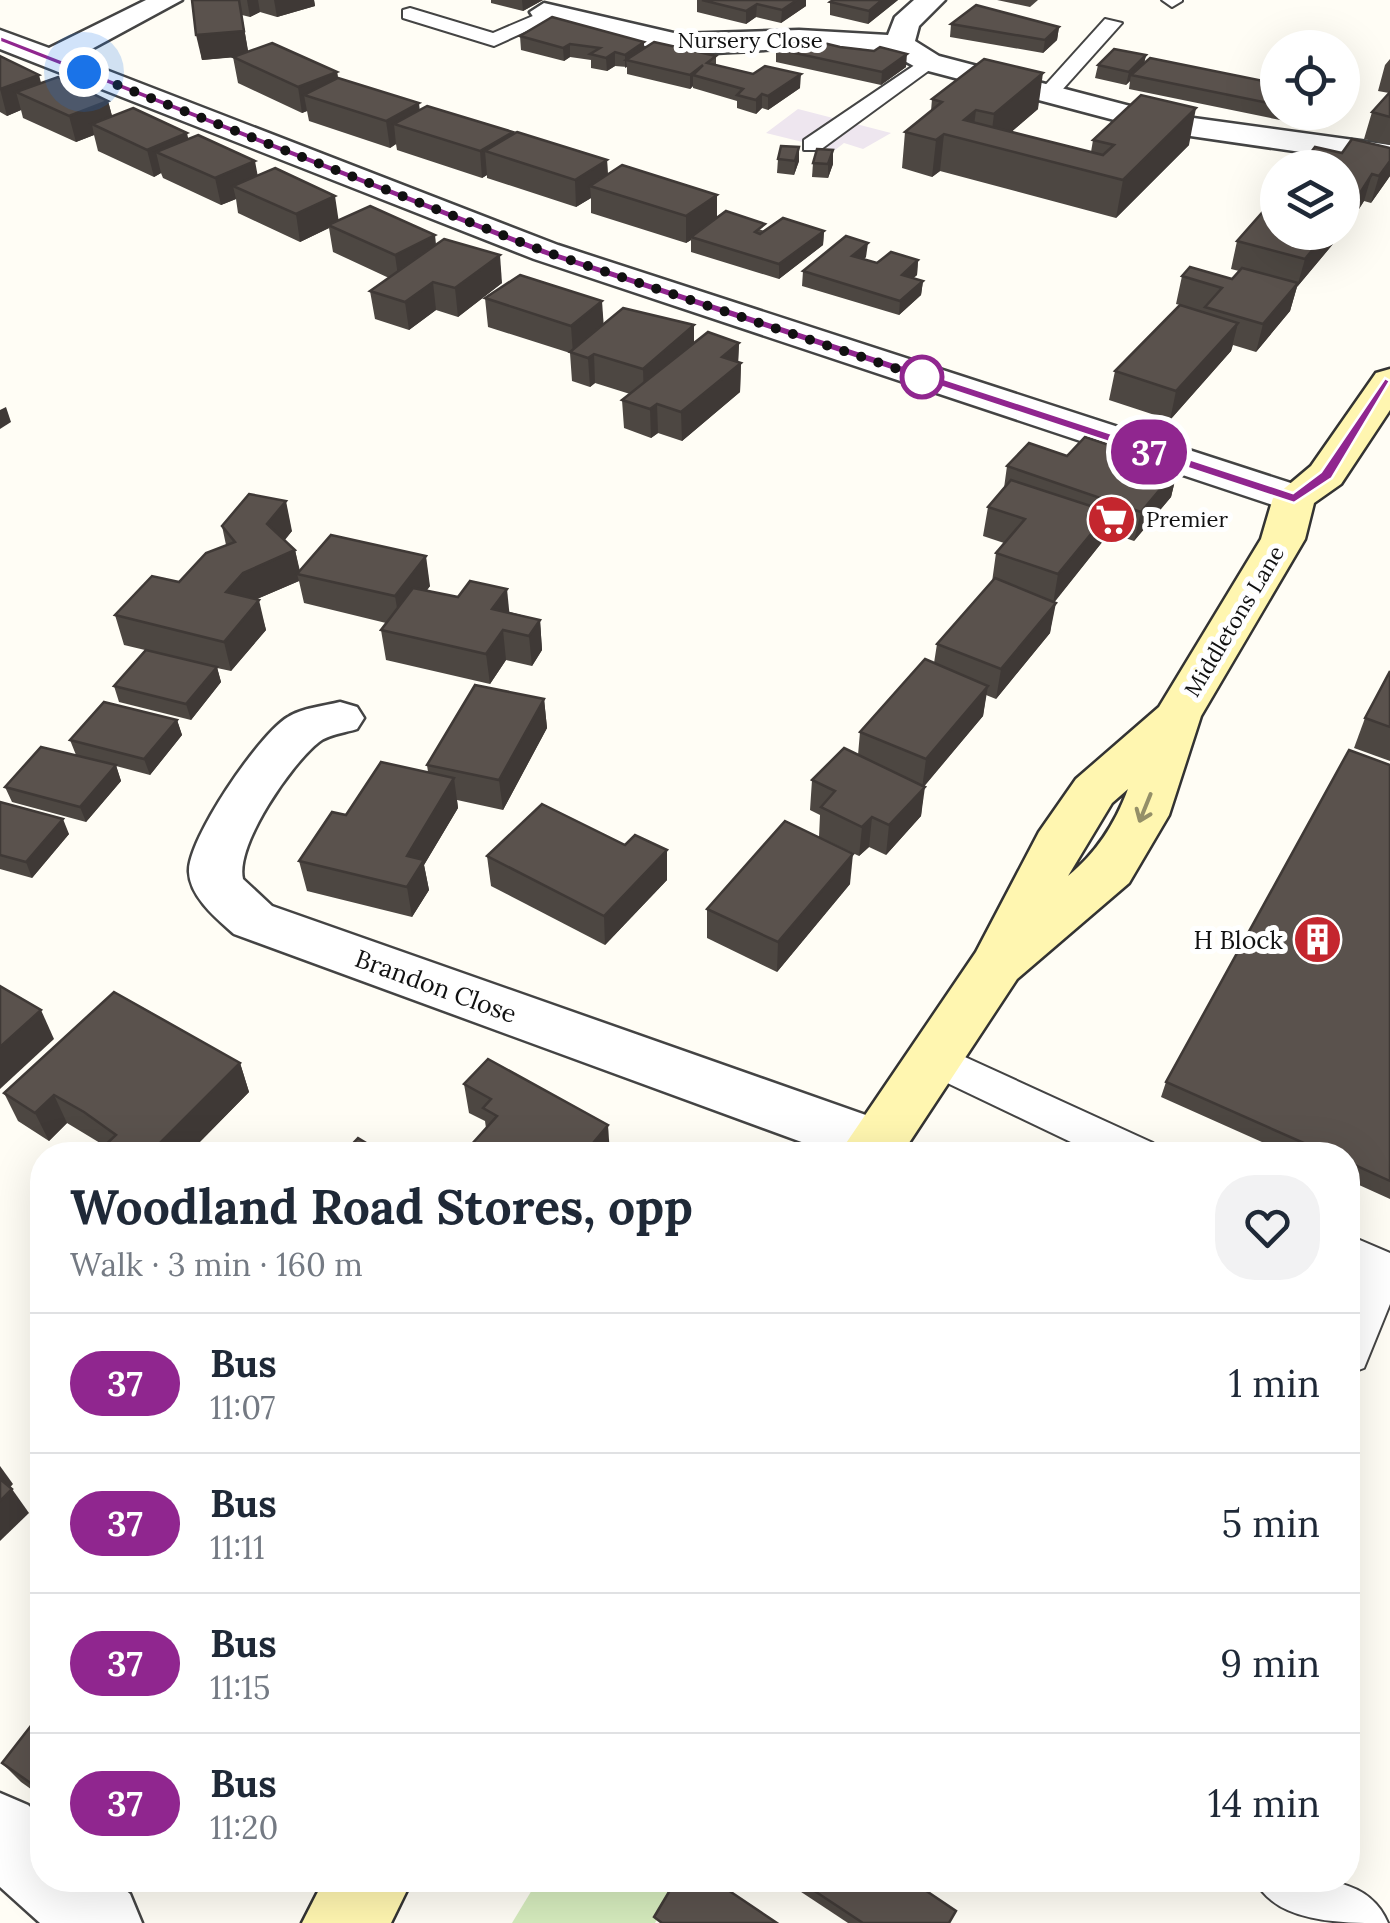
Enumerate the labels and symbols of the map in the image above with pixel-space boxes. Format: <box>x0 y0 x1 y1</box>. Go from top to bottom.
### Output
street label: Nursery Close <box>677 26 823 54</box>
your location <box>59 47 109 97</box>
unlabelled marker <box>901 356 943 398</box>
line badge: 37 <box>1104 420 1194 484</box>
supermarket icon: Premier <box>1085 493 1137 545</box>
place label: Premier <box>1146 505 1228 533</box>
street label: Middletons Lane <box>1178 540 1290 701</box>
one-way arrow <box>1135 792 1153 823</box>
building icon: H Block <box>1292 914 1344 966</box>
place label: H Block <box>1193 924 1284 956</box>
street label: Brandon Close <box>351 942 521 1030</box>

